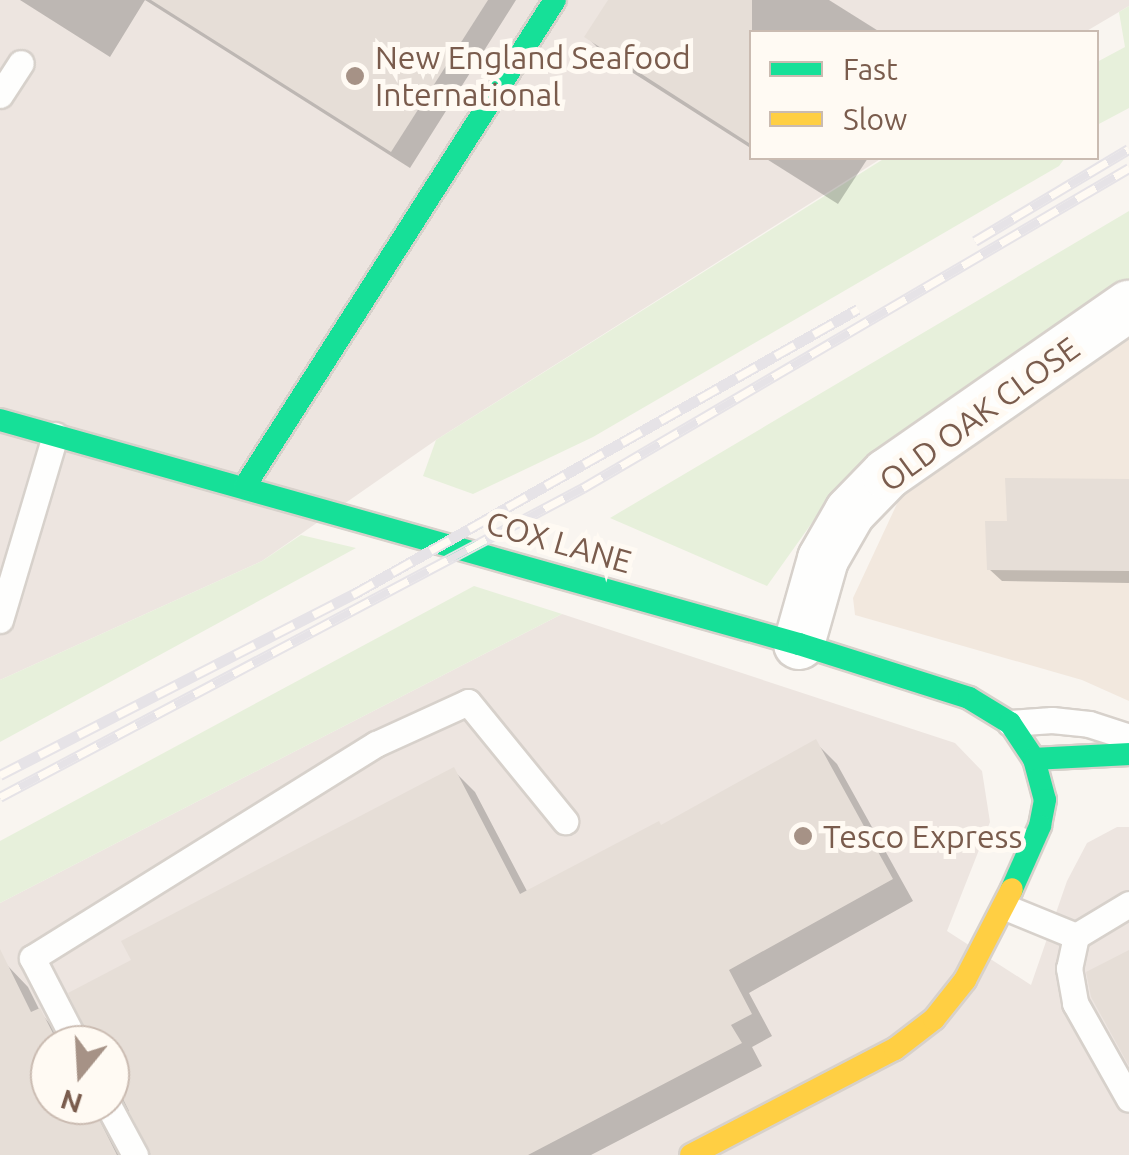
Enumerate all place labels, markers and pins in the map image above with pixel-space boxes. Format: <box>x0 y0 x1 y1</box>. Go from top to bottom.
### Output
place label: New England Seafood International <box>375 39 691 114</box>
marker: New England Seafood International <box>344 65 366 87</box>
place label: Tesco Express <box>823 817 1022 855</box>
marker: Tesco Express <box>792 825 814 847</box>

